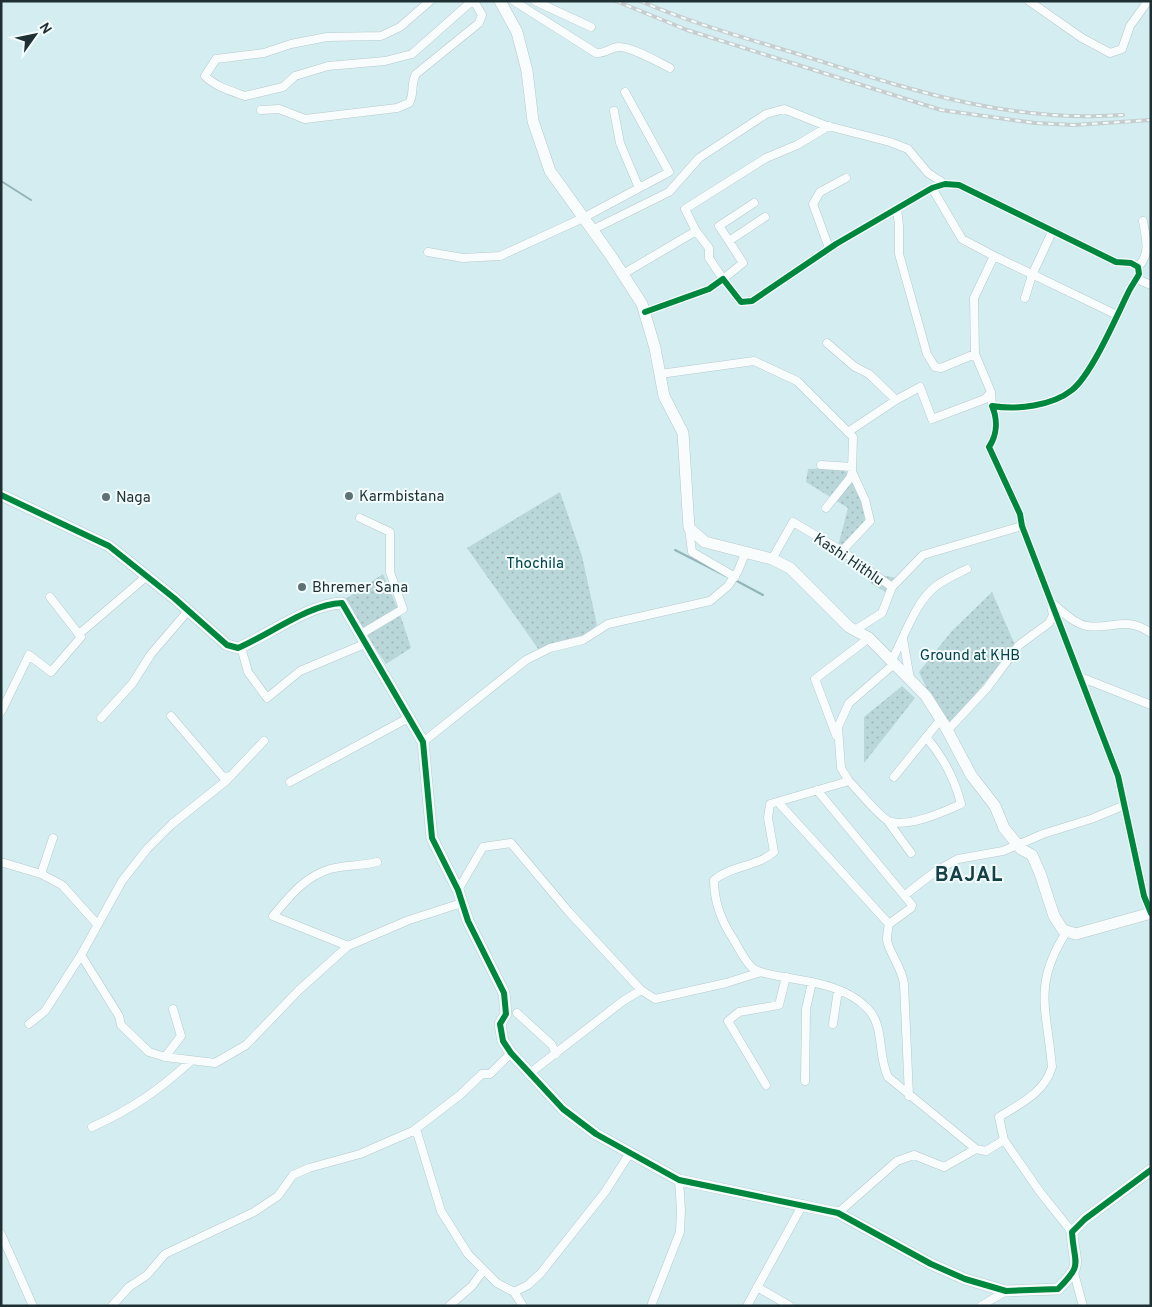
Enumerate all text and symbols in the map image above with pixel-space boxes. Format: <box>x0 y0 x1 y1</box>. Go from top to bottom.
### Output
north arrow <box>10 10 60 60</box>
text: N <box>35 20 55 38</box>
place label: Karmbistana <box>359 488 444 507</box>
place label: Naga <box>116 489 151 508</box>
marker: Karmbistana <box>343 490 355 502</box>
marker: Naga <box>100 491 112 503</box>
street label: Kashi Hithlu <box>809 530 887 591</box>
park label: Thochila <box>506 555 564 574</box>
place label: Bhremer Sana <box>312 579 408 598</box>
marker: Bhremer Sana <box>296 581 308 593</box>
park label: Ground at KHB <box>920 647 1020 666</box>
district label: BAJAL <box>935 863 1003 889</box>

